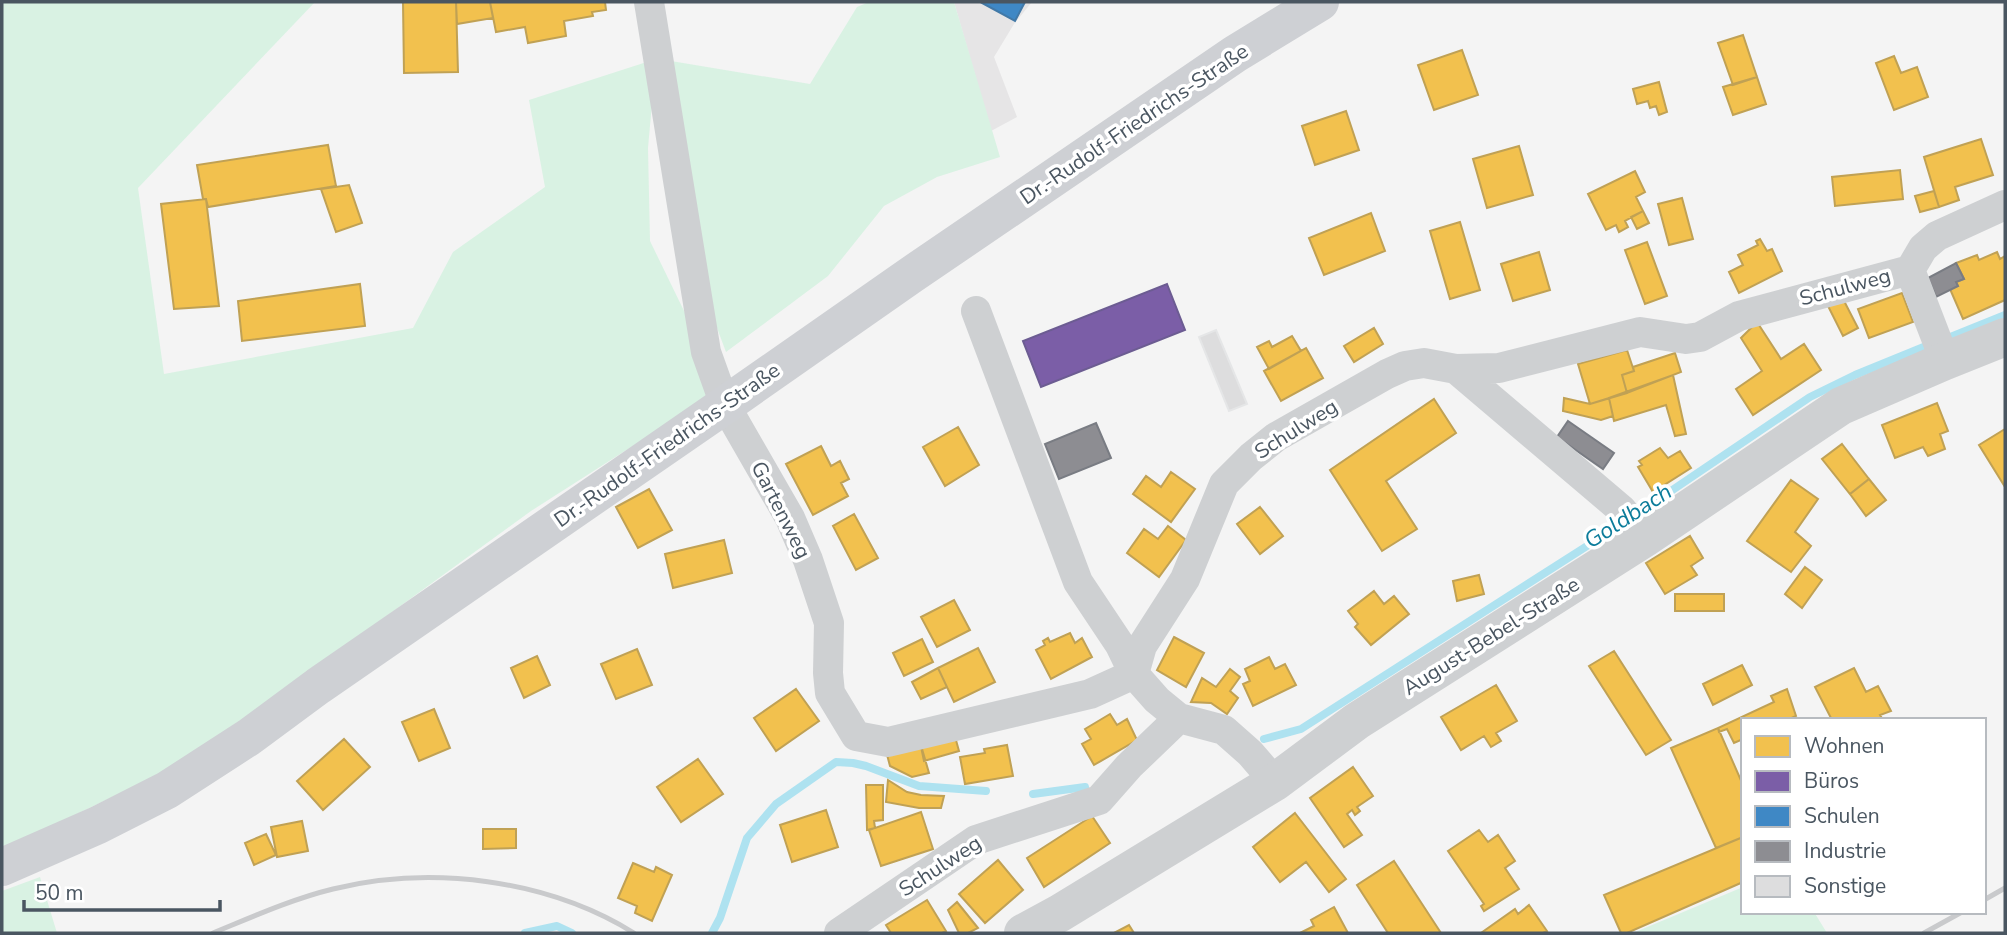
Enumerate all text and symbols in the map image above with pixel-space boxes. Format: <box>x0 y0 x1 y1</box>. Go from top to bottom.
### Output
street label: Dr.-Rudolf-Friedrichs-Straße <box>1014 37 1254 211</box>
street label: Schulweg <box>1796 261 1894 313</box>
street label: Dr.-Rudolf-Friedrichs-Straße <box>549 356 785 534</box>
street label: Schulweg <box>1249 392 1343 466</box>
street label: Gartenweg <box>745 457 817 563</box>
water label: Goldbach <box>1578 476 1678 556</box>
street label: August-Bebel-Straße <box>1397 570 1585 702</box>
legend <box>1741 718 1986 914</box>
text: Wohnen <box>1804 732 1885 760</box>
text: Büros <box>1804 767 1859 795</box>
text: Schulen <box>1804 802 1880 830</box>
street label: Schulweg <box>893 829 987 903</box>
text: Industrie <box>1804 837 1886 865</box>
scale bar <box>24 869 220 913</box>
text: Sonstige <box>1804 872 1886 900</box>
text: 50 m <box>35 879 84 907</box>

